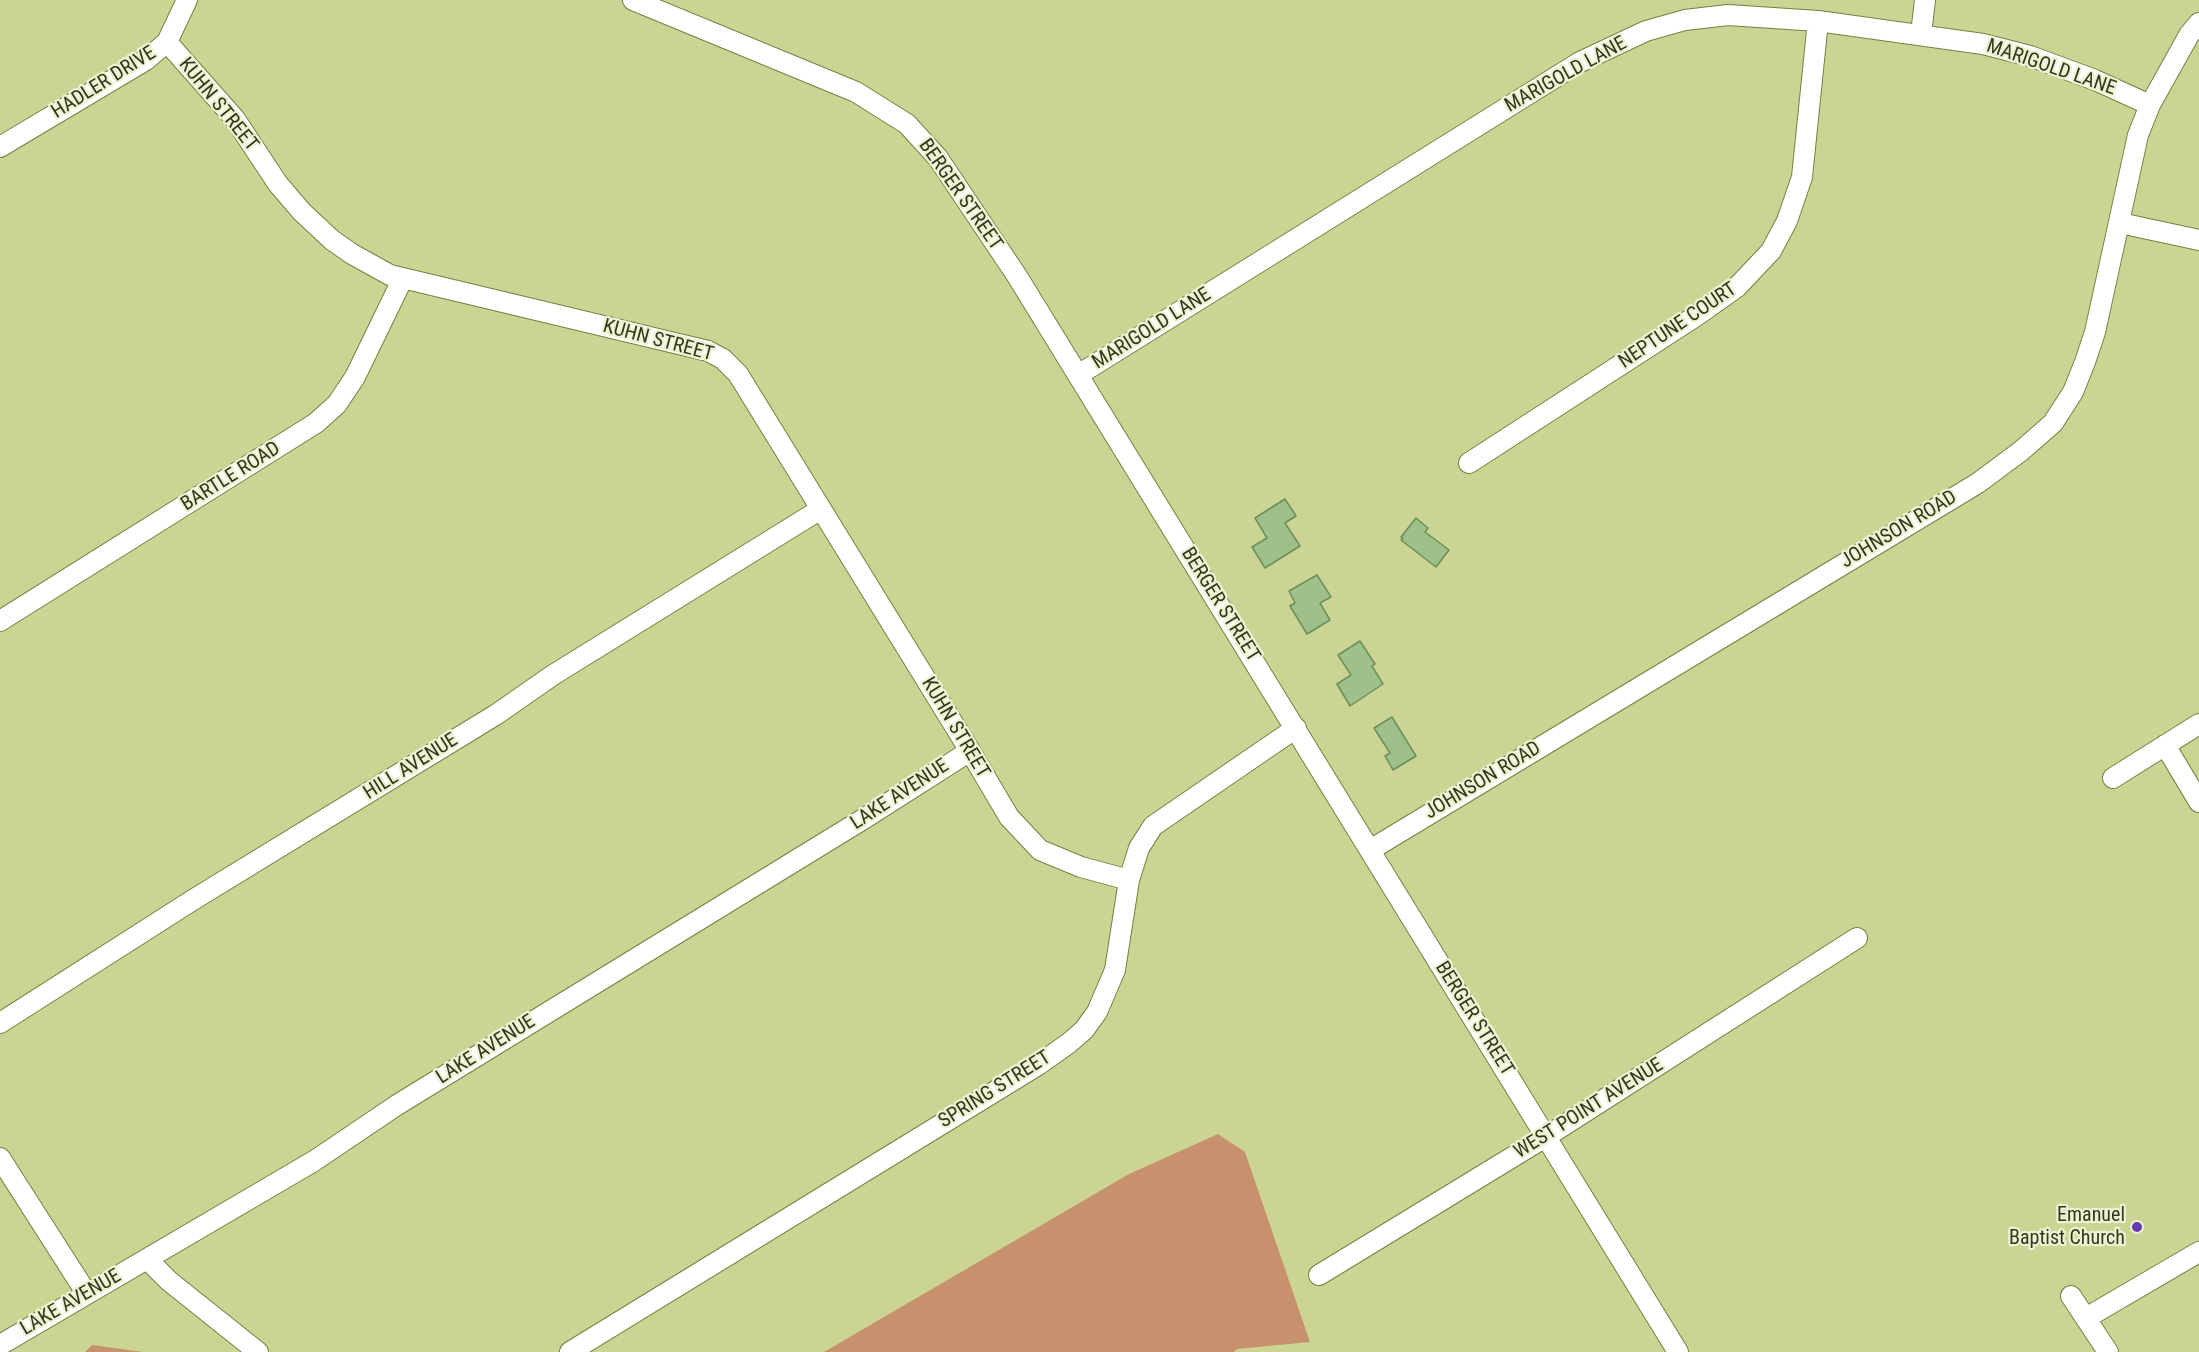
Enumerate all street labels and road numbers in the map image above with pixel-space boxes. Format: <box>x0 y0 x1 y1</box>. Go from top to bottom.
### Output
street label: MARIGOLD LANE <box>1501 32 1631 118</box>
street label: MARIGOLD LANE <box>1983 35 2119 101</box>
street label: HADLER DRIVE <box>47 41 161 125</box>
street label: KUHN STREET <box>173 53 263 157</box>
street label: BERGER STREET <box>913 135 1007 255</box>
street label: NEPTUNE COURT <box>1615 278 1741 374</box>
street label: MARIGOLD LANE <box>1088 283 1216 375</box>
street label: KUHN STREET <box>600 315 716 367</box>
street label: BARTLE ROAD <box>177 437 285 517</box>
street label: JOHNSON ROAD <box>1837 486 1961 574</box>
street label: BERGER STREET <box>1175 543 1265 667</box>
street label: KUHN STREET <box>916 673 994 783</box>
street label: HILL AVENUE <box>360 729 462 805</box>
street label: JOHNSON ROAD <box>1421 737 1545 825</box>
street label: LAKE AVENUE <box>846 754 954 836</box>
street label: BERGER STREET <box>1429 957 1519 1081</box>
street label: LAKE AVENUE <box>432 1010 540 1090</box>
street label: SPRING STREET <box>934 1046 1056 1134</box>
street label: WEST POINT AVENUE <box>1510 1053 1668 1165</box>
street label: LAKE AVENUE <box>16 1265 126 1341</box>

